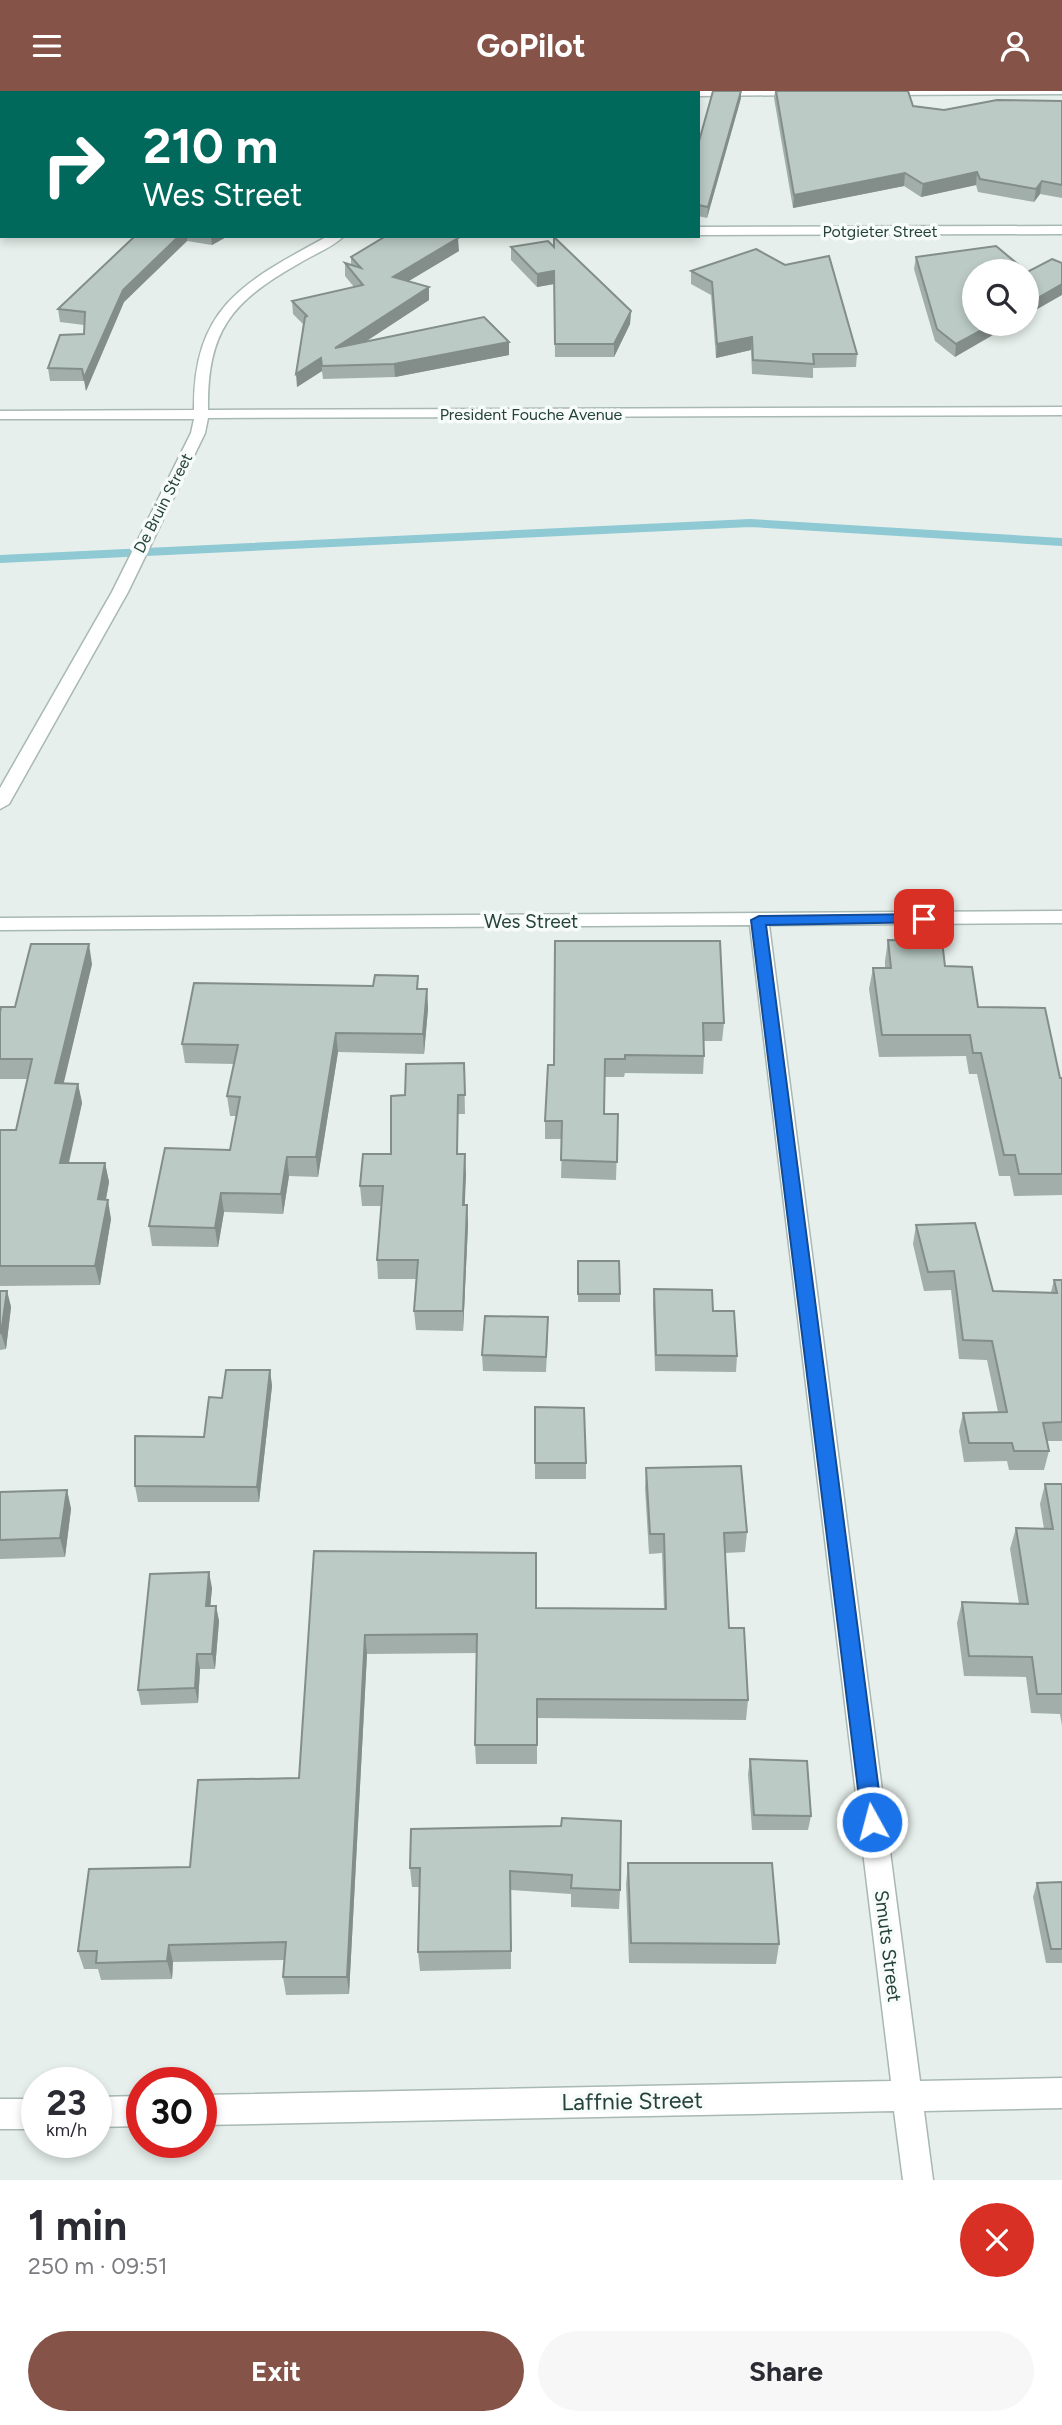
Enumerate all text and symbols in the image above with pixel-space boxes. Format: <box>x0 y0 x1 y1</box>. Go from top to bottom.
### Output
icon: menu <box>28 27 66 65</box>
text: GoPilot <box>476 27 586 65</box>
icon: person <box>996 27 1034 65</box>
text: 210 m <box>143 116 278 175</box>
icon: right <box>28 119 119 210</box>
text: Wes Street <box>143 176 302 214</box>
street label: Potgieter Street <box>822 222 938 241</box>
map controls <box>962 259 1039 336</box>
button: search <box>962 259 1039 336</box>
street label: President Fouche Avenue <box>440 405 623 424</box>
street label: De Bruin Street <box>130 450 196 556</box>
pin <box>894 889 954 949</box>
icon: arrive <box>905 900 943 938</box>
street label: Wes Street <box>484 910 578 933</box>
position arrow <box>835 1785 909 1859</box>
street label: Smuts Street <box>870 1889 906 2003</box>
speed limit sign: 30 <box>126 2067 217 2158</box>
text: 23 <box>47 2082 86 2124</box>
street label: Laffnie Street <box>561 2086 703 2116</box>
text: km/h <box>46 2119 87 2141</box>
text: 1 min <box>28 2200 127 2251</box>
button: close <box>960 2203 1034 2277</box>
text: 250 m · 09:51 <box>28 2252 168 2280</box>
button: Exit <box>28 2331 524 2411</box>
button: Share <box>538 2331 1034 2411</box>

